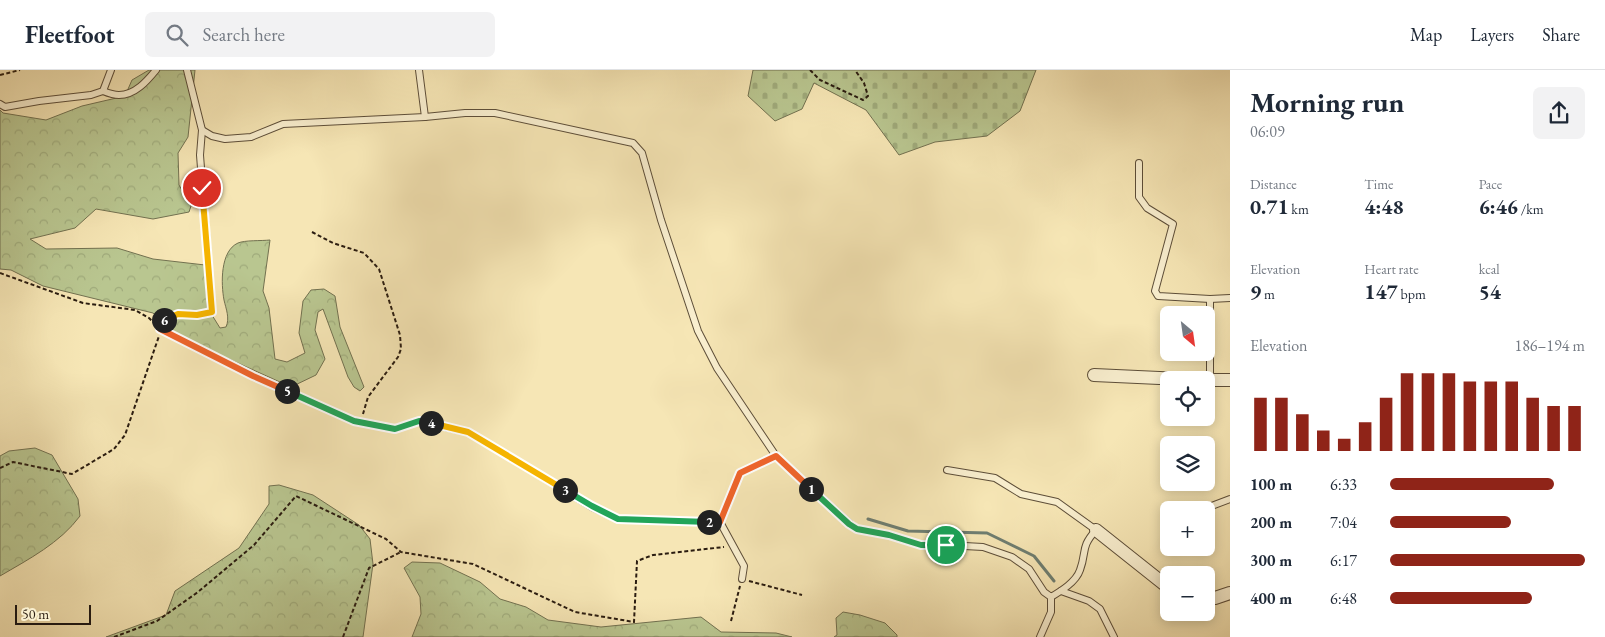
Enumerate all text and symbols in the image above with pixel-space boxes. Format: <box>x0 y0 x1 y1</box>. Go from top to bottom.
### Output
search box <box>145 12 495 57</box>
text: Fleetfoot <box>25 19 115 50</box>
icon: search <box>163 21 191 49</box>
text: Search here <box>203 22 285 47</box>
text: Map <box>1410 23 1442 46</box>
text: Layers <box>1470 23 1514 46</box>
text: Share <box>1542 23 1580 46</box>
text: Morning run <box>1250 84 1404 120</box>
button: share <box>1533 87 1585 139</box>
text: 06:09 <box>1250 121 1285 142</box>
pin <box>181 167 223 209</box>
icon: check <box>188 174 216 202</box>
text: Distance <box>1250 175 1297 193</box>
text: Time <box>1364 175 1394 193</box>
text: Pace <box>1479 175 1502 193</box>
text: 0.71 <box>1250 193 1289 220</box>
text: 4:48 <box>1364 193 1404 220</box>
text: 6:46 <box>1479 193 1518 220</box>
text: km <box>1289 200 1309 218</box>
text: /km <box>1518 200 1544 218</box>
text: Elevation <box>1250 260 1300 278</box>
text: Heart rate <box>1364 260 1419 278</box>
text: kcal <box>1479 260 1500 278</box>
text: 9 <box>1250 278 1261 305</box>
text: 147 <box>1364 278 1398 305</box>
text: 54 <box>1479 278 1501 305</box>
text: m <box>1261 285 1275 303</box>
text: bpm <box>1398 285 1426 303</box>
north arrow <box>1160 306 1215 361</box>
map controls <box>1160 306 1215 621</box>
pin: 6 <box>152 308 176 332</box>
text: 6 <box>161 311 168 329</box>
text: Elevation <box>1250 335 1308 356</box>
text: 186–194 m <box>1514 335 1585 356</box>
button: locate <box>1160 371 1215 426</box>
pin: 5 <box>274 378 300 404</box>
text: 5 <box>284 382 291 400</box>
pin: 4 <box>418 410 444 436</box>
text: 4 <box>428 414 435 432</box>
button: layers <box>1160 436 1215 491</box>
text: 100 m <box>1250 474 1292 495</box>
text: 6:33 <box>1330 474 1357 495</box>
pin: 1 <box>798 476 824 502</box>
pin: 3 <box>552 478 578 502</box>
text: 1 <box>808 480 815 498</box>
text: 3 <box>562 481 569 499</box>
button: + <box>1160 501 1215 556</box>
pin: 2 <box>696 510 722 534</box>
text: 200 m <box>1250 512 1292 533</box>
text: 7:04 <box>1330 512 1357 533</box>
text: 2 <box>706 513 713 531</box>
pin <box>925 524 967 566</box>
icon: arrive <box>932 531 960 559</box>
text: 300 m <box>1250 550 1292 571</box>
text: 6:17 <box>1330 550 1357 571</box>
button: − <box>1160 566 1215 621</box>
text: 400 m <box>1250 588 1292 609</box>
text: 6:48 <box>1330 588 1357 609</box>
scale bar <box>15 602 91 625</box>
text: 50 m <box>22 605 49 623</box>

